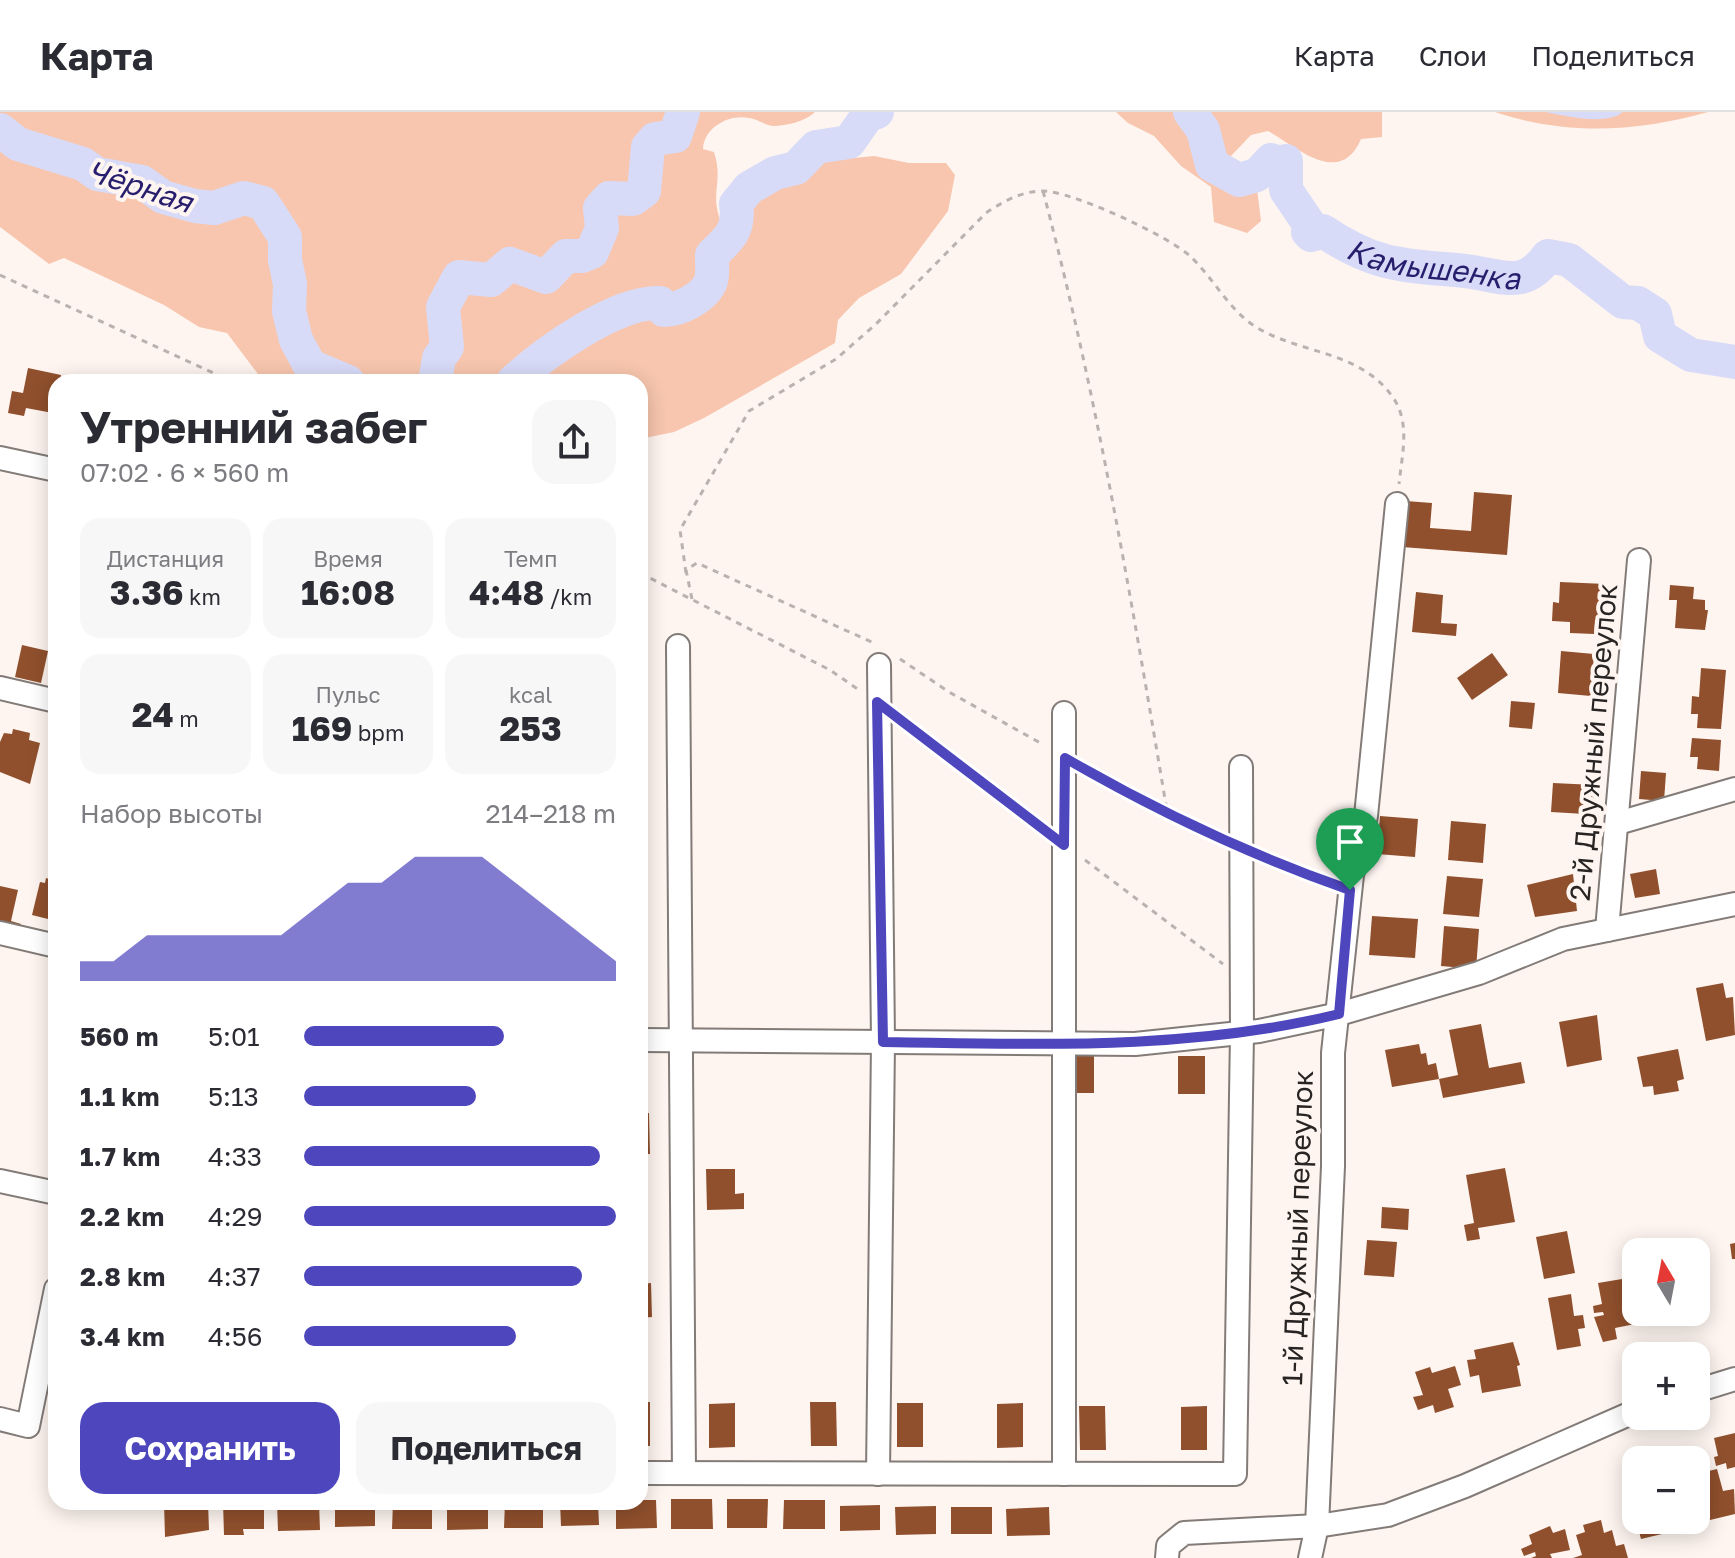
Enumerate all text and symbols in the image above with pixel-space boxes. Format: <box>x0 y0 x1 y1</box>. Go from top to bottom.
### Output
text: Карта <box>40 33 153 78</box>
text: Карта <box>1294 39 1375 72</box>
text: Слои <box>1419 39 1487 72</box>
text: Поделиться <box>1531 39 1695 72</box>
water label: Чёрная <box>83 152 199 220</box>
water label: Камышенка <box>1341 231 1521 296</box>
text: Утренний забег <box>80 400 427 453</box>
button: share <box>532 400 616 484</box>
text: 07:02 · 6 × 560 m <box>80 457 289 488</box>
text: Дистанция <box>107 545 224 572</box>
text: Время <box>313 545 383 572</box>
text: Темп <box>504 545 557 572</box>
text: 3.36 <box>110 572 184 612</box>
text: 16:08 <box>301 572 395 612</box>
text: 4:48 <box>469 572 544 612</box>
street label: 2-й Дружный переулок <box>1563 582 1623 902</box>
text: km <box>184 583 221 610</box>
text: /km <box>544 583 592 610</box>
text: Пульс <box>315 681 381 708</box>
text: kcal <box>509 681 552 708</box>
text: 24 <box>132 694 174 734</box>
text: m <box>174 705 199 732</box>
text: 169 <box>292 708 352 748</box>
text: 253 <box>500 708 562 748</box>
text: bpm <box>352 719 404 746</box>
text: Набор высоты <box>80 798 263 829</box>
text: 214–218 m <box>486 798 616 829</box>
pin <box>1316 808 1384 890</box>
icon: arrive <box>1328 820 1372 864</box>
text: 560 m <box>80 1021 159 1052</box>
text: 5:01 <box>208 1021 260 1052</box>
street label: 1-й Дружный переулок <box>1275 1070 1319 1386</box>
text: 1.1 km <box>80 1081 159 1112</box>
text: 5:13 <box>208 1081 259 1112</box>
text: 1.7 km <box>80 1141 160 1172</box>
text: 4:33 <box>208 1141 262 1172</box>
text: 2.2 km <box>80 1201 164 1232</box>
text: 4:29 <box>208 1201 262 1232</box>
north arrow <box>1622 1238 1710 1326</box>
map controls <box>1622 1238 1710 1534</box>
text: 2.8 km <box>80 1261 165 1292</box>
text: 4:37 <box>208 1261 261 1292</box>
text: 3.4 km <box>80 1321 165 1352</box>
text: 4:56 <box>208 1321 262 1352</box>
button: + <box>1622 1342 1710 1430</box>
button: Сохранить <box>80 1402 340 1494</box>
button: Поделиться <box>356 1402 616 1494</box>
button: − <box>1622 1446 1710 1534</box>

